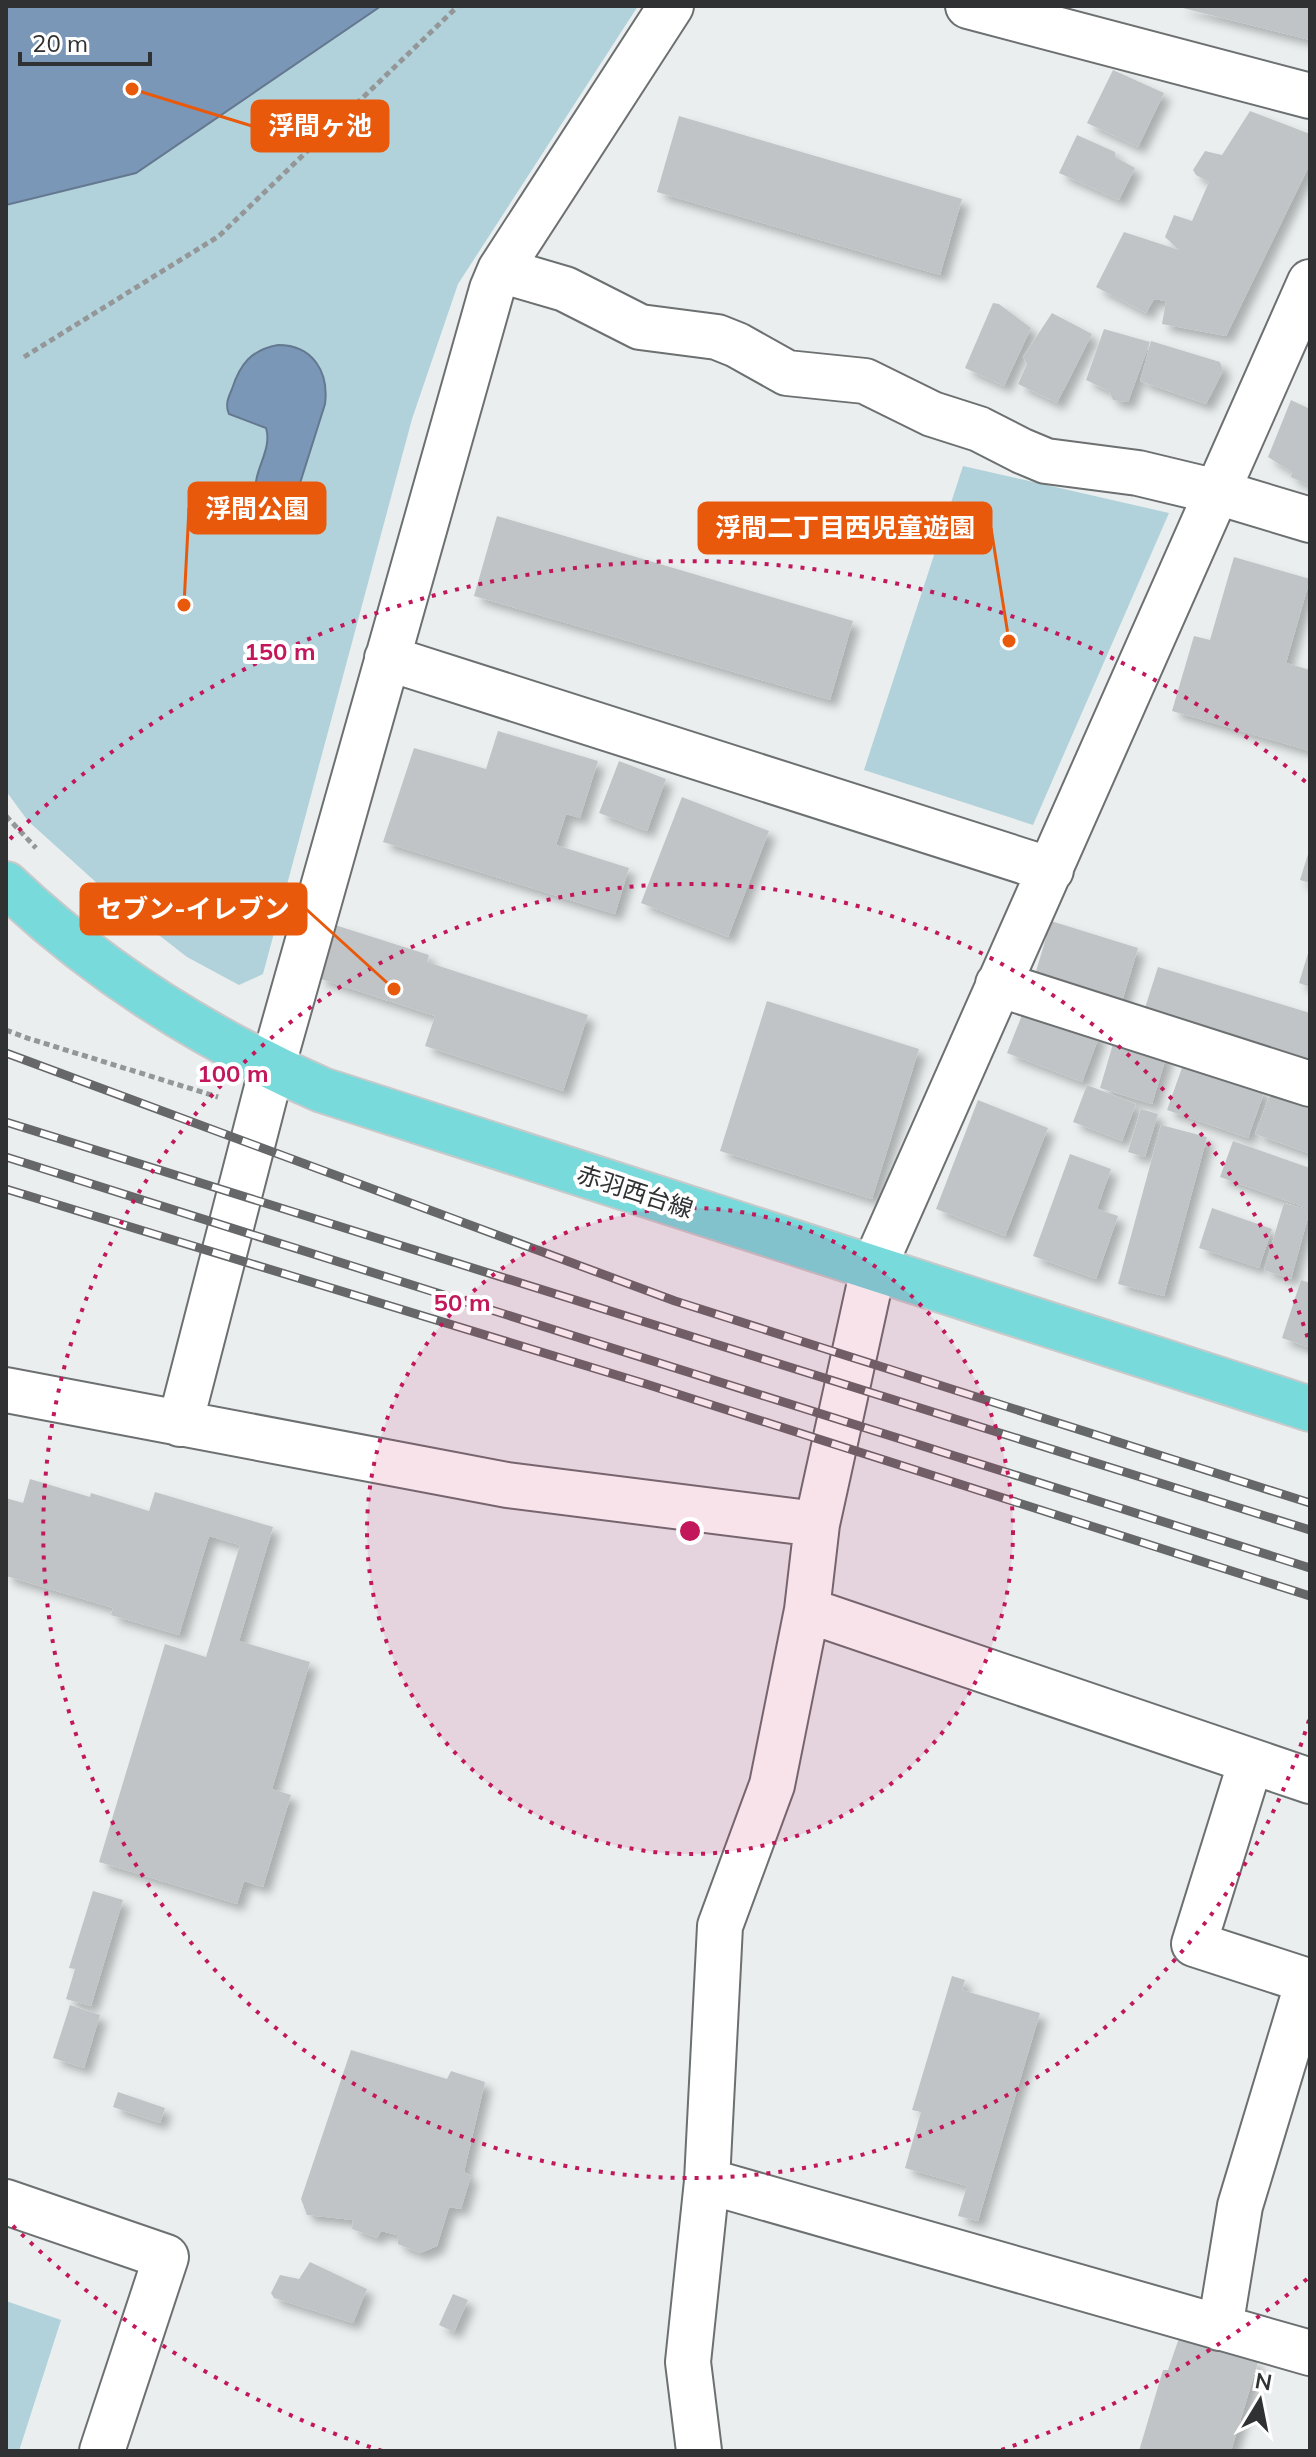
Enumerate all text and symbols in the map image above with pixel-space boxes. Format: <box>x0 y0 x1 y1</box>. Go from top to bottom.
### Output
scale bar <box>20 16 150 66</box>
text: 20 m <box>32 28 88 58</box>
callout: 浮間ヶ池 <box>252 101 388 151</box>
text: 浮間ヶ池 <box>268 109 372 142</box>
callout: 浮間公園 <box>189 483 325 533</box>
text: 浮間公園 <box>205 492 309 525</box>
callout: 浮間二丁目西児童遊園 <box>699 503 991 553</box>
text: 浮間二丁目西児童遊園 <box>715 511 975 544</box>
text: 150 m <box>244 636 316 666</box>
callout: セブン-イレブン <box>81 884 306 934</box>
text: セブン-イレブン <box>96 892 290 925</box>
text: 100 m <box>197 1058 269 1088</box>
street label: 赤羽西台線 <box>574 1158 697 1224</box>
text: 50 m <box>434 1287 490 1317</box>
centre of rings <box>676 1517 704 1545</box>
north arrow <box>1220 2361 1300 2441</box>
text: N <box>1253 2366 1274 2397</box>

